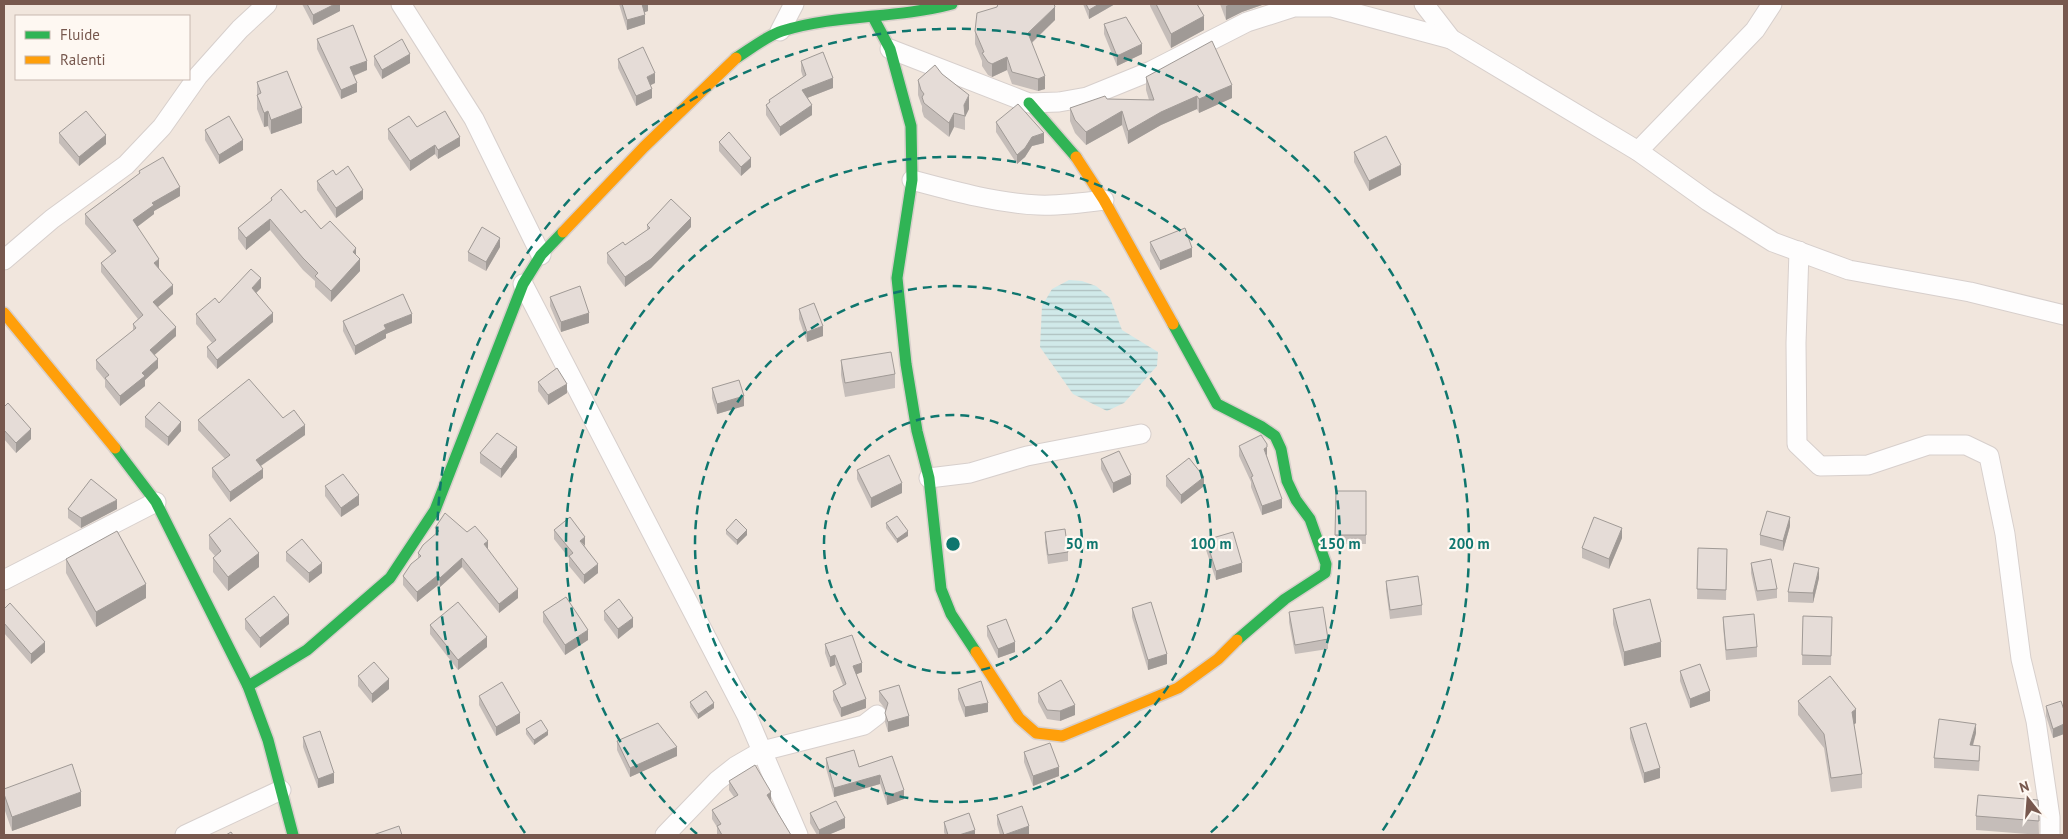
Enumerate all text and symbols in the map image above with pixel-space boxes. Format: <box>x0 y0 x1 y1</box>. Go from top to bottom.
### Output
legend <box>15 15 190 80</box>
text: Fluide <box>60 25 100 44</box>
text: Ralenti <box>60 50 106 69</box>
text: 50 m <box>1066 534 1098 553</box>
text: 100 m <box>1190 534 1232 553</box>
text: 150 m <box>1319 534 1361 553</box>
text: 200 m <box>1448 534 1490 553</box>
centre of rings <box>944 535 962 553</box>
north arrow <box>2003 774 2053 824</box>
text: N <box>2017 777 2031 797</box>

